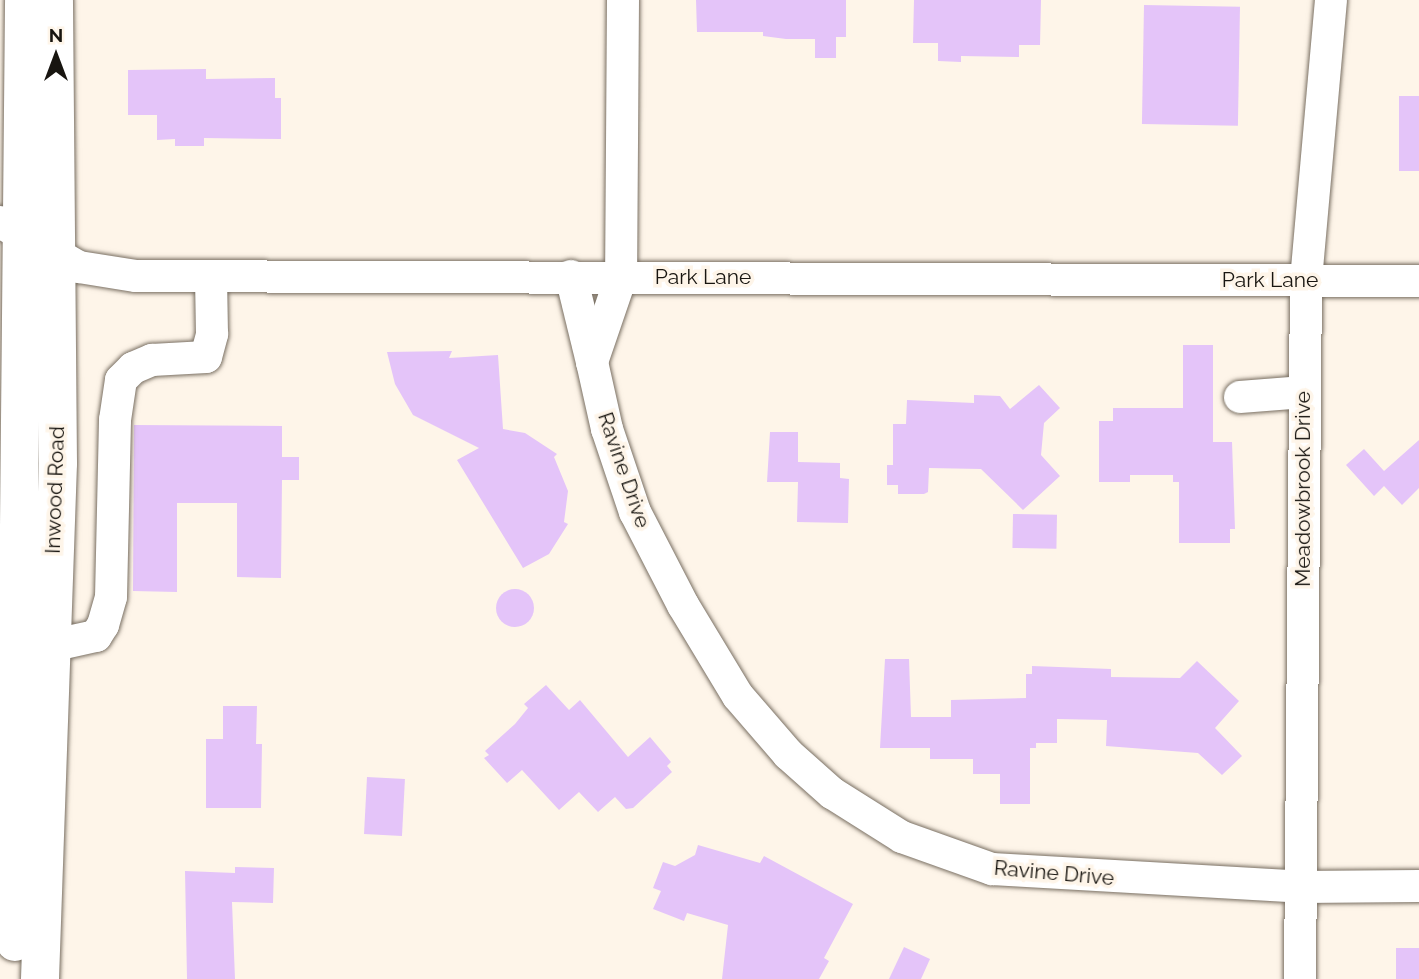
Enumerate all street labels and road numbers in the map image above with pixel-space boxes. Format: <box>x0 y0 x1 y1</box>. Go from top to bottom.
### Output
street label: Park Lane <box>655 264 751 290</box>
street label: Park Lane <box>1222 267 1318 293</box>
street label: Meadowbrook Drive <box>1290 391 1316 587</box>
street label: Ravine Drive <box>592 409 656 531</box>
street label: Inwood Road <box>40 426 70 554</box>
street label: Ravine Drive <box>993 855 1115 891</box>

